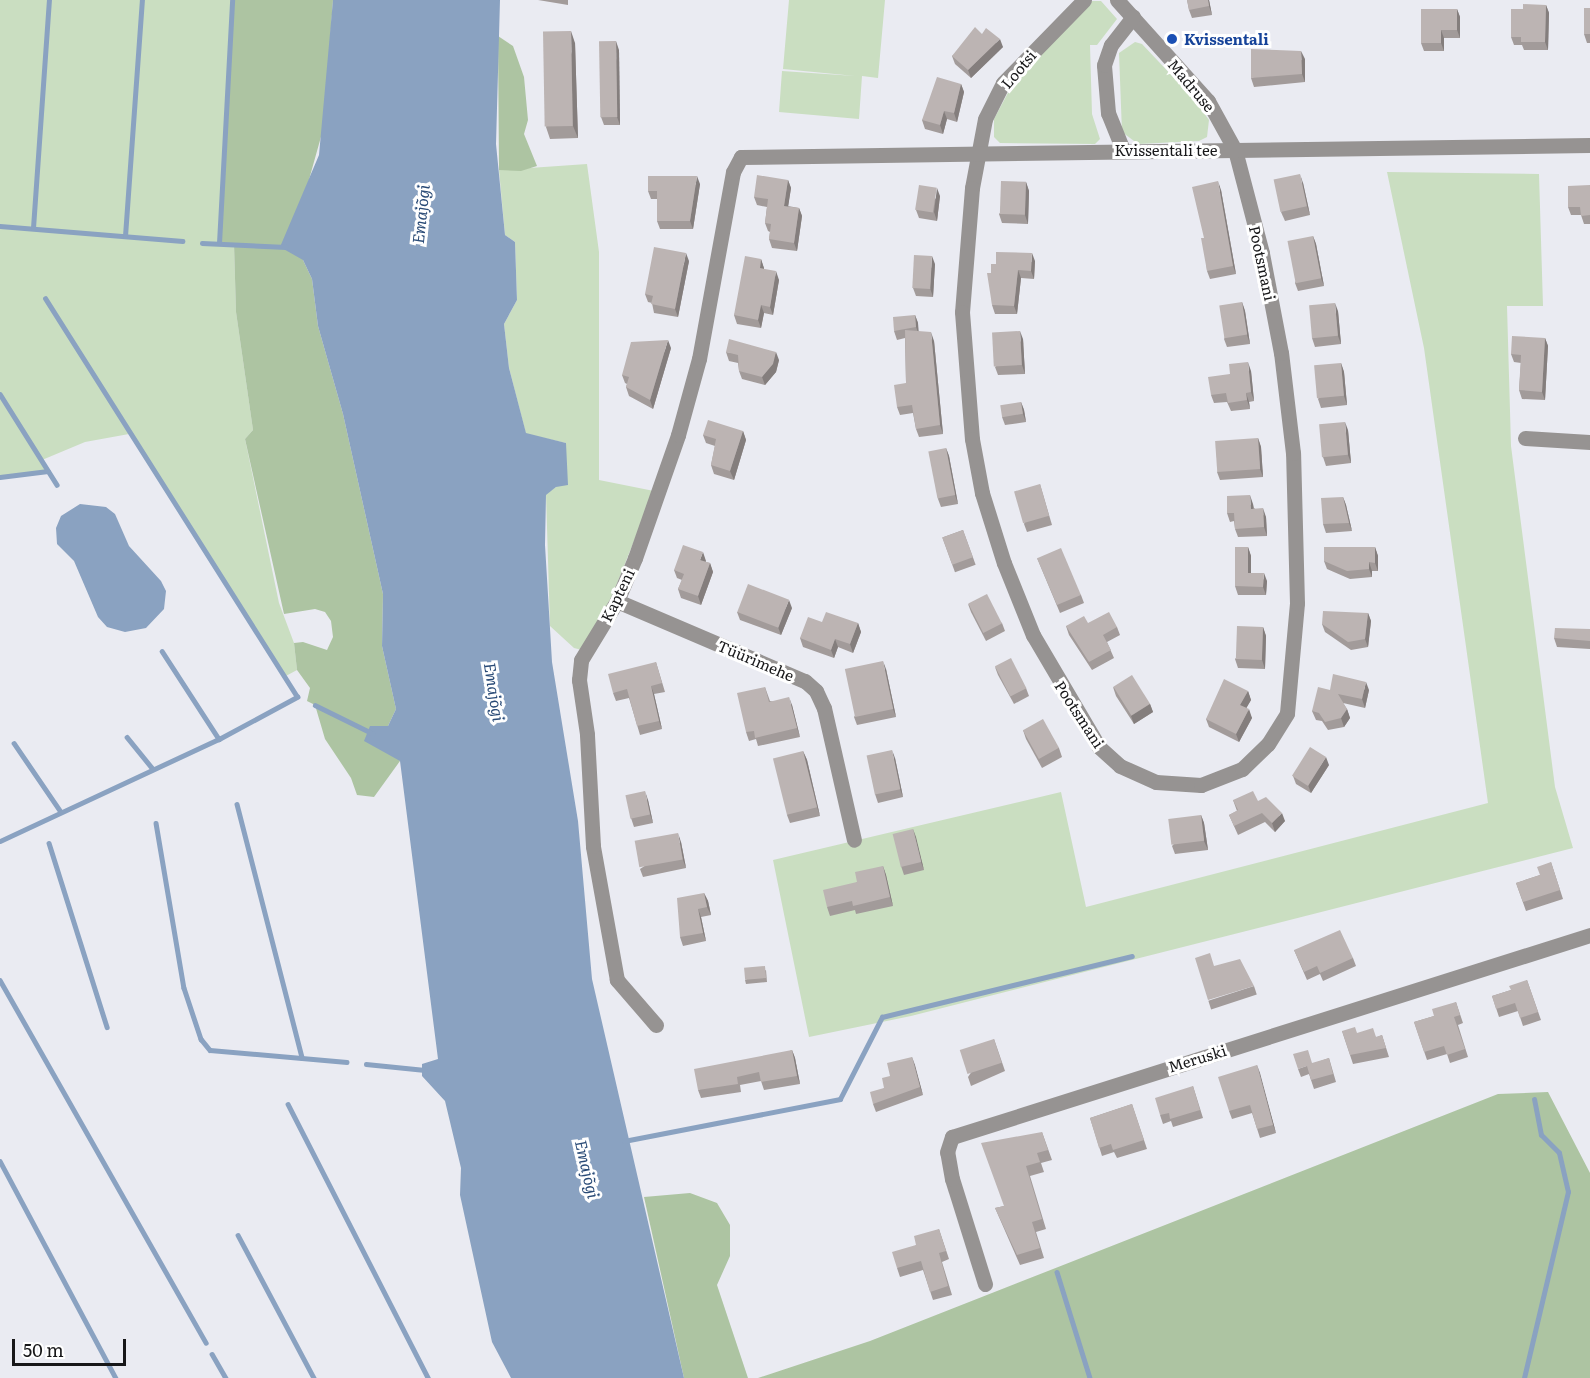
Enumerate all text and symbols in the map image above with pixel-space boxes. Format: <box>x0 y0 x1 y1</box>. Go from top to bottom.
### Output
place label: Kvissentali <box>1184 30 1269 48</box>
marker: Kvissentali <box>1165 32 1179 46</box>
street label: Lootsi <box>997 46 1039 92</box>
street label: Madruse <box>1165 55 1219 115</box>
street label: Kvissentali tee <box>1114 141 1218 159</box>
water label: Emajõgi <box>407 184 433 244</box>
street label: Pootsmani <box>1246 224 1280 302</box>
street label: Kapteni <box>597 566 637 624</box>
street label: Tüürimehe <box>715 636 797 684</box>
water label: Emajõgi <box>481 661 509 723</box>
street label: Pootsmani <box>1052 677 1108 751</box>
street label: Meruski <box>1166 1041 1228 1075</box>
water label: Emajõgi <box>572 1138 604 1200</box>
scale bar <box>15 1327 129 1365</box>
text: 50 m <box>23 1336 64 1363</box>

